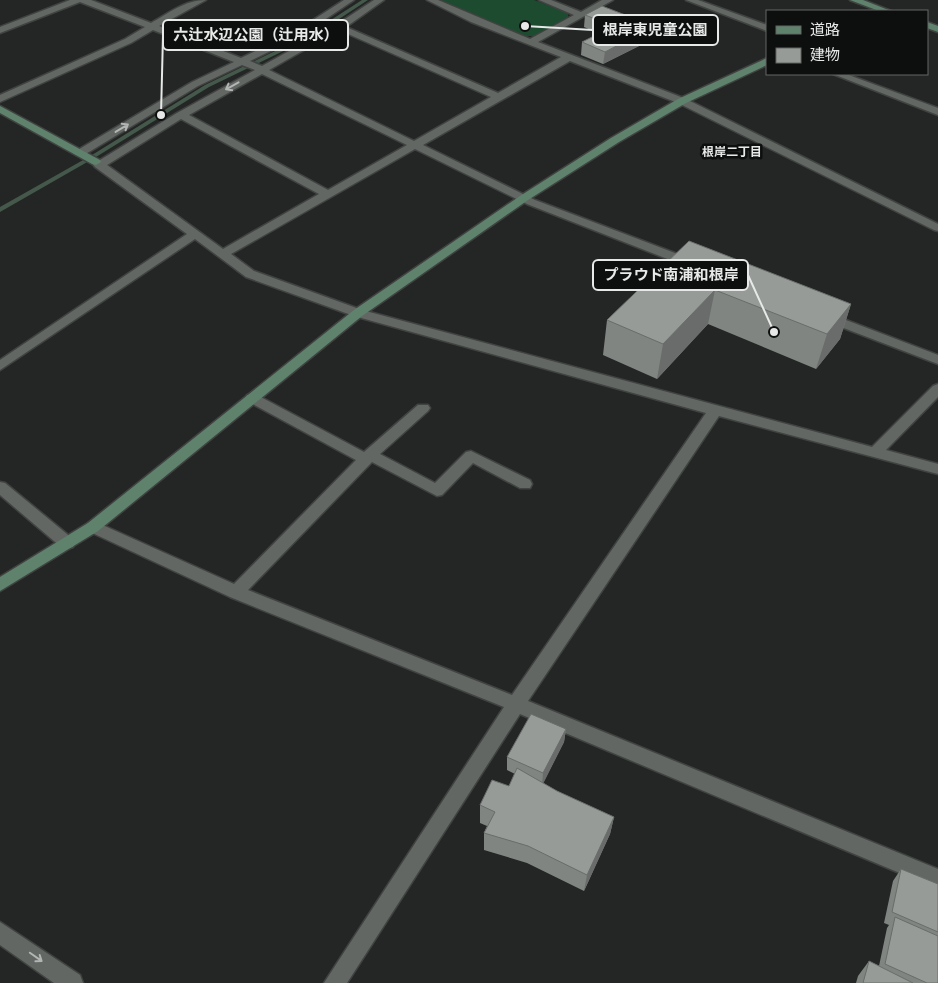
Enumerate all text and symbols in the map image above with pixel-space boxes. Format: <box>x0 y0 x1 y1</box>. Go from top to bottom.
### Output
legend <box>766 10 928 75</box>
callout: 根岸東児童公園 <box>593 15 718 45</box>
callout: 六辻水辺公園（辻用水） <box>163 20 348 50</box>
text: 根岸東児童公園 <box>602 22 708 41</box>
text: 道路 <box>810 22 840 41</box>
text: 六辻水辺公園（辻用水） <box>173 27 339 46</box>
text: 建物 <box>810 47 840 66</box>
one-way arrow <box>224 81 239 91</box>
one-way arrow <box>114 123 129 133</box>
district label: 根岸二丁目 <box>702 145 762 161</box>
callout: プラウド南浦和根岸 <box>593 260 748 290</box>
text: プラウド南浦和根岸 <box>603 266 739 286</box>
one-way arrow <box>29 952 43 962</box>

